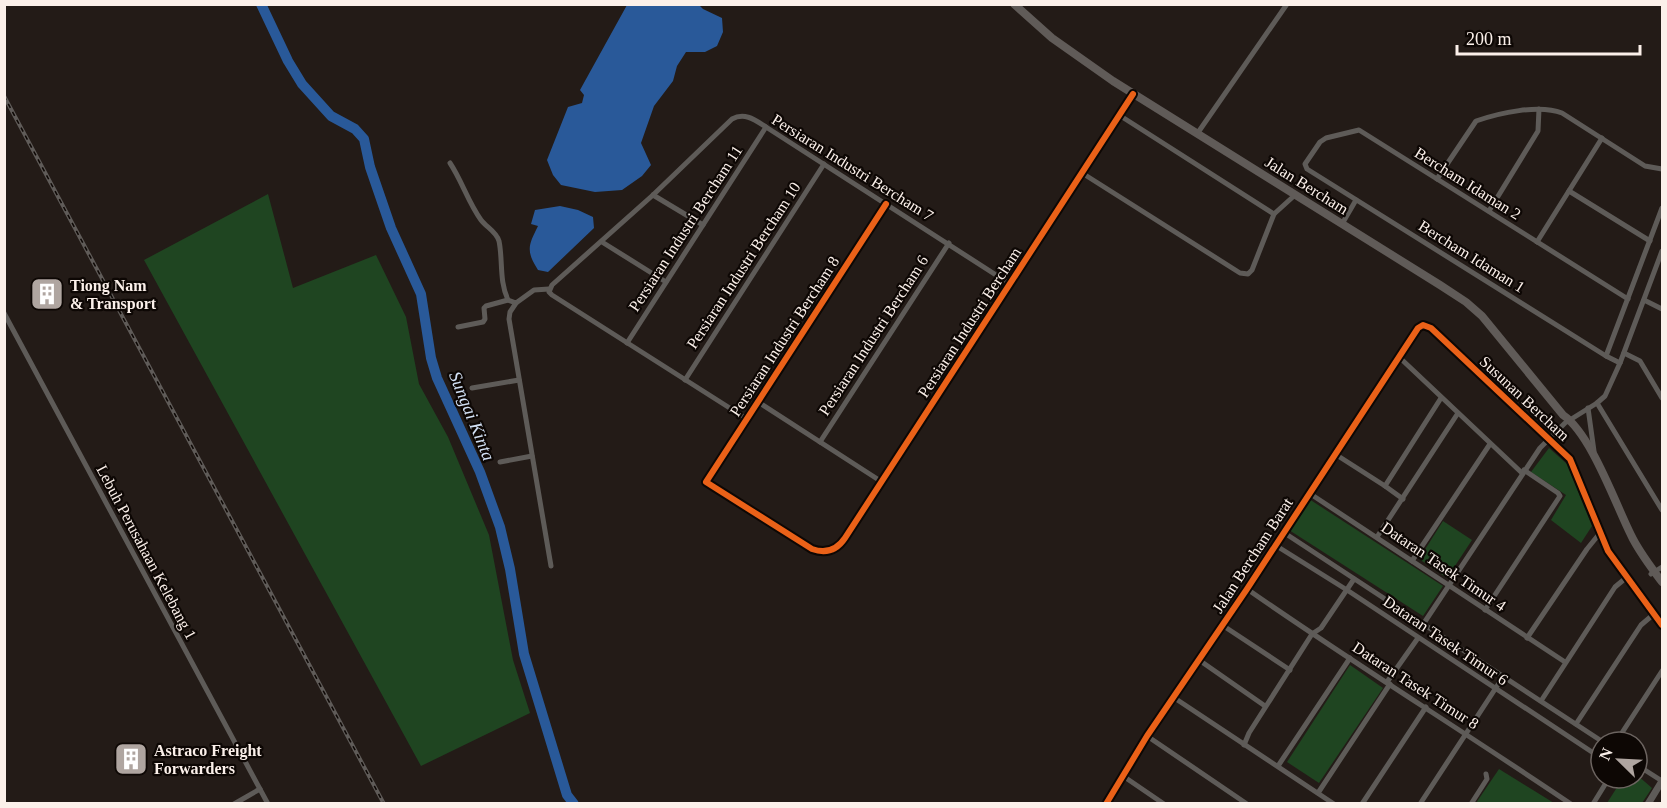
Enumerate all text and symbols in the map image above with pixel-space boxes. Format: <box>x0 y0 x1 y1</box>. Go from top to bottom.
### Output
scale bar <box>1457 18 1640 56</box>
text: 200 m <box>1466 29 1512 49</box>
street label: Persiaran Industri Bercham 7 <box>769 111 937 224</box>
street label: Persiaran Industri Bercham 11 <box>625 142 746 314</box>
street label: Bercham Idaman 2 <box>1412 144 1524 223</box>
street label: Jalan Bercham <box>1262 153 1352 218</box>
street label: Persiaran Industri Bercham 10 <box>683 179 804 352</box>
street label: Bercham Idaman 1 <box>1416 217 1528 296</box>
street label: Persiaran Industri Bercham <box>915 244 1025 400</box>
street label: Persiaran Industri Bercham 6 <box>815 252 931 418</box>
street label: Persiaran Industri Bercham 8 <box>726 253 842 419</box>
building icon: Tiong Nam & Transport <box>29 276 65 312</box>
place label: Tiong Nam & Transport <box>70 277 157 313</box>
street label: Susunan Bercham <box>1476 353 1573 445</box>
water label: Sungai Kinta <box>445 368 499 464</box>
street label: Lebuh Perusahaan Kelebang 1 <box>92 462 200 643</box>
street label: Jalan Bercham Barat <box>1209 494 1296 616</box>
street label: Dataran Tasek Timur 4 <box>1378 518 1509 614</box>
street label: Dataran Tasek Timur 6 <box>1380 592 1511 688</box>
street label: Dataran Tasek Timur 8 <box>1350 638 1482 732</box>
north arrow <box>1589 730 1649 790</box>
building icon: Astraco Freight Forwarders <box>113 741 149 777</box>
place label: Astraco Freight Forwarders <box>154 742 262 777</box>
text: N <box>1596 745 1616 763</box>

